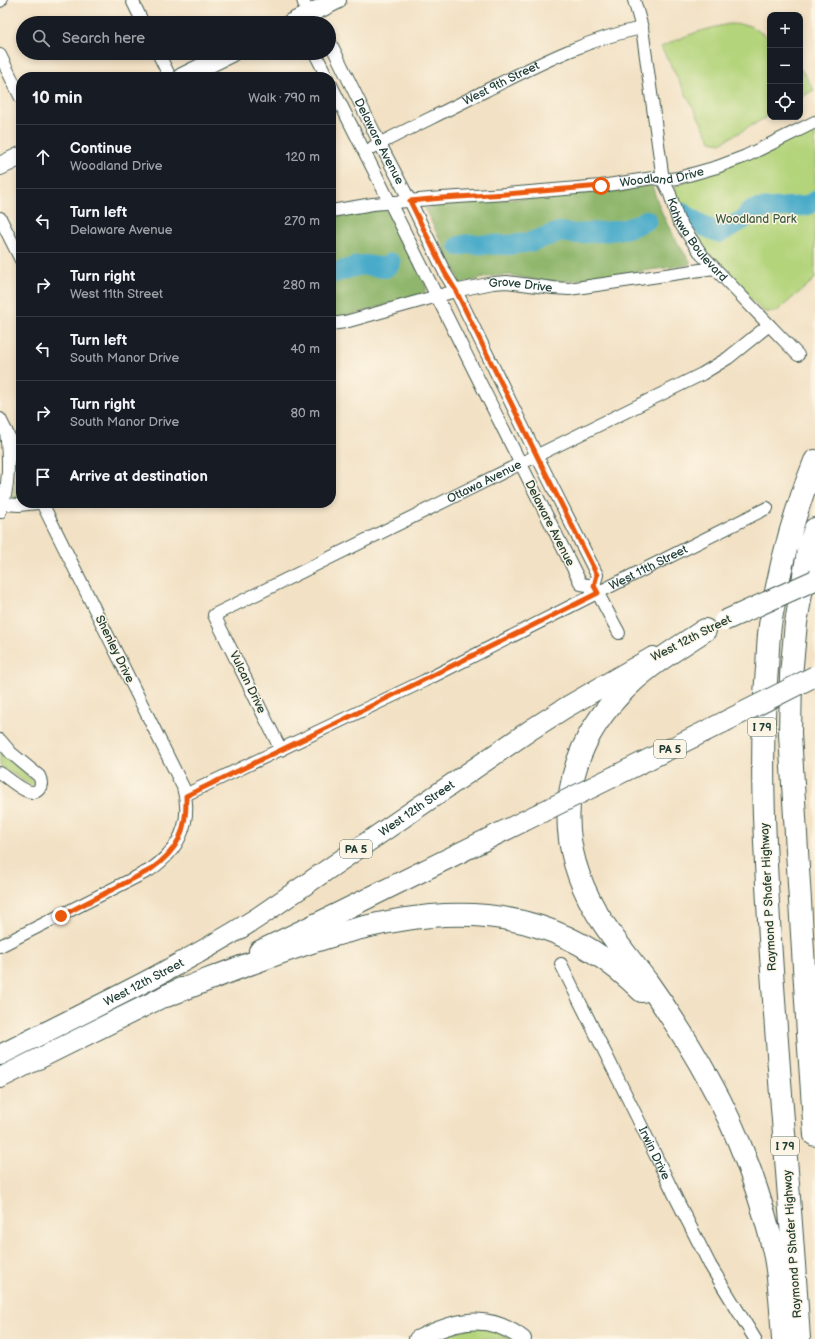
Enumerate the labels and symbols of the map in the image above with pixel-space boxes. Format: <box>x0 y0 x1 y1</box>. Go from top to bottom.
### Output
street label: West 9th Street <box>460 58 542 109</box>
street label: Delaware Avenue <box>351 96 407 187</box>
street label: Woodland Drive <box>619 164 706 191</box>
route start <box>592 177 610 195</box>
street label: Kahkwa Boulevard <box>664 196 731 285</box>
park label: Woodland Park <box>715 212 797 227</box>
street label: Grove Drive <box>488 275 553 296</box>
street label: Ottawa Avenue <box>445 457 524 507</box>
street label: Delaware Avenue <box>521 478 578 569</box>
street label: West 11th Street <box>607 542 690 594</box>
street label: West 12th Street <box>649 612 734 665</box>
street label: Shenley Drive <box>92 613 137 686</box>
street label: Vulcan Drive <box>226 649 269 716</box>
road number: I 79 <box>748 718 776 736</box>
road number: PA 5 <box>654 740 686 758</box>
street label: West 12th Street <box>376 777 458 840</box>
street label: Raymond P Shafer Highway <box>757 822 780 972</box>
road number: PA 5 <box>340 840 372 858</box>
route end <box>52 907 70 925</box>
street label: West 12th Street <box>101 955 187 1010</box>
street label: Irwin Drive <box>635 1124 673 1182</box>
road number: I 79 <box>771 1137 799 1155</box>
street label: Raymond P Shafer Highway <box>780 1169 805 1319</box>

